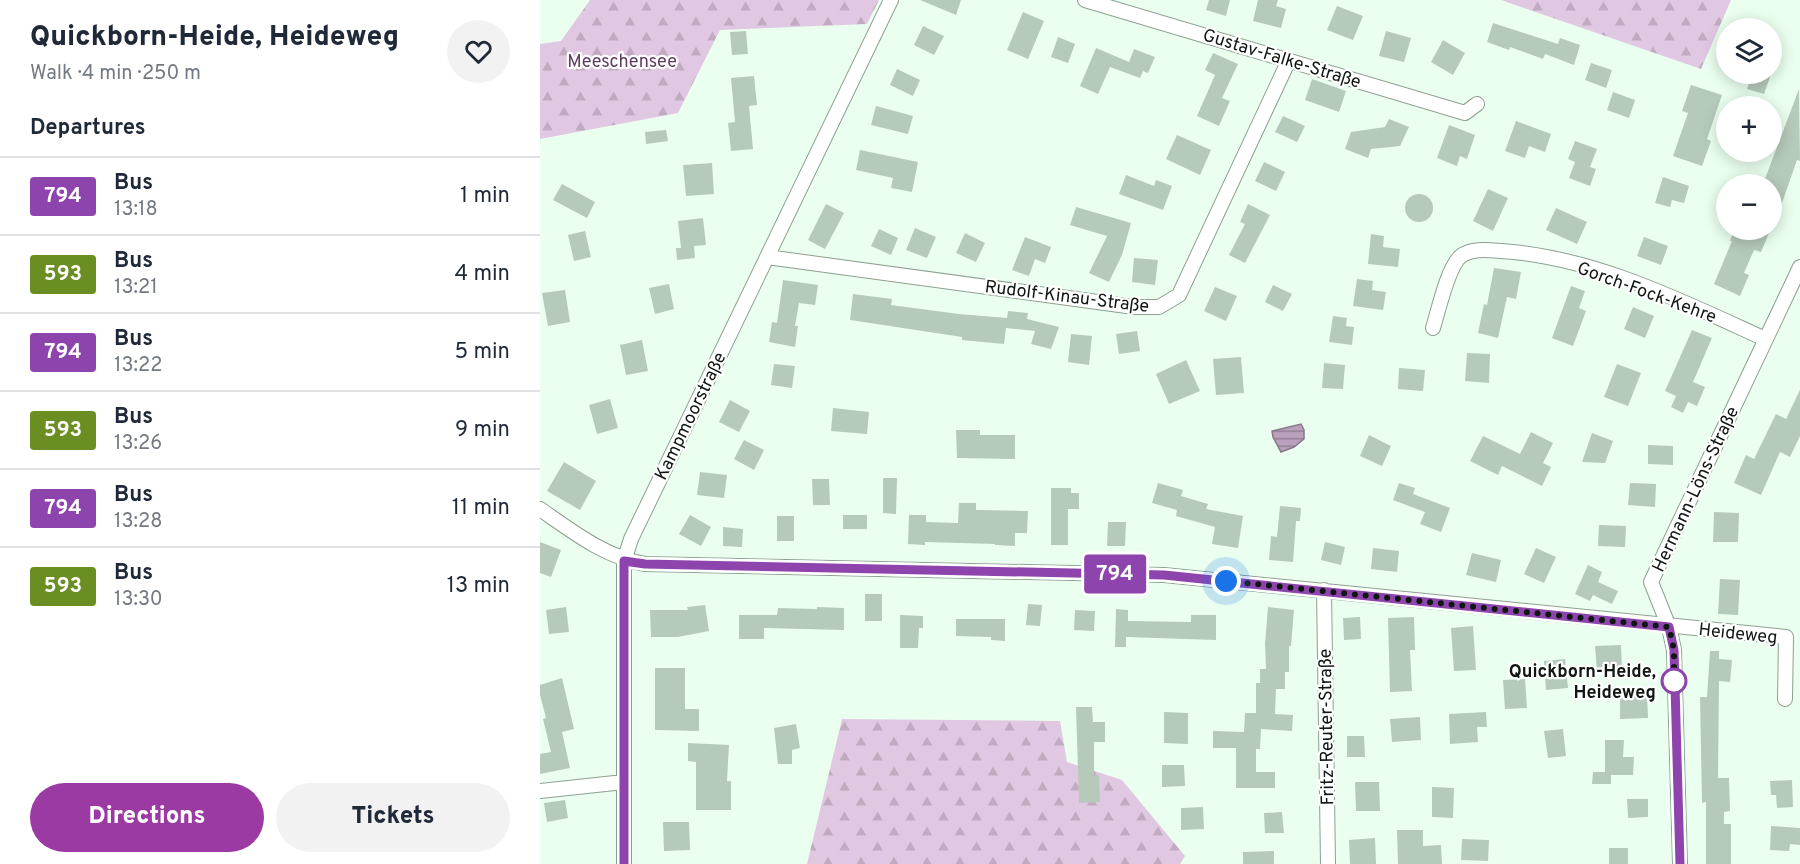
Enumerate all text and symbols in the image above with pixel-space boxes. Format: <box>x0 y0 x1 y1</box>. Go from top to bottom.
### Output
map controls <box>1716 18 1782 240</box>
button: layers <box>1716 18 1782 84</box>
text: Quickborn-Heide, Heideweg <box>30 20 399 56</box>
button: heart <box>447 20 510 83</box>
street label: Gustav-Falke-Straße <box>1200 24 1363 94</box>
park label: Meeschensee <box>567 51 677 74</box>
text: Walk · 4 min · 250 m <box>30 61 201 87</box>
button: + <box>1716 96 1782 162</box>
text: Departures <box>30 115 146 142</box>
text: Bus <box>114 170 153 197</box>
button: − <box>1716 174 1782 240</box>
text: 794 <box>44 183 82 210</box>
text: 1 min <box>460 183 510 210</box>
text: 13:18 <box>114 197 158 223</box>
text: Bus <box>114 248 153 275</box>
street label: Gorch-Fock-Kehre <box>1574 257 1719 329</box>
text: 593 <box>44 261 82 288</box>
text: 4 min <box>455 261 510 288</box>
text: 13:21 <box>114 275 158 301</box>
street label: Rudolf-Kinau-Straße <box>983 276 1150 319</box>
text: Bus <box>114 326 153 353</box>
text: 794 <box>44 339 82 366</box>
text: 5 min <box>455 339 510 366</box>
street label: Kampmoorstraße <box>650 349 732 484</box>
text: 13:22 <box>114 353 162 379</box>
street label: Hermann-Löns-Straße <box>1648 403 1745 576</box>
text: Bus <box>114 404 153 431</box>
text: 593 <box>44 417 82 444</box>
text: 9 min <box>455 417 510 444</box>
text: 13:26 <box>114 431 162 457</box>
text: Bus <box>114 482 153 509</box>
text: 794 <box>44 495 82 522</box>
text: 11 min <box>452 495 510 522</box>
text: 13:28 <box>114 509 162 535</box>
line badge: 794 <box>1080 554 1150 594</box>
text: Bus <box>114 560 153 587</box>
text: 794 <box>1096 561 1134 588</box>
your location <box>1211 566 1241 596</box>
text: 593 <box>44 573 82 600</box>
text: 13 min <box>447 573 510 600</box>
text: 13:30 <box>114 587 163 613</box>
street label: Heideweg <box>1697 619 1779 650</box>
street label: Fritz-Reuter-Straße <box>1315 648 1340 805</box>
place label: Quickborn-Heide, Heideweg <box>1509 661 1656 705</box>
marker: Quickborn-Heide, Heideweg <box>1661 668 1687 694</box>
button: Directions <box>30 783 264 852</box>
button: Tickets <box>276 783 510 852</box>

